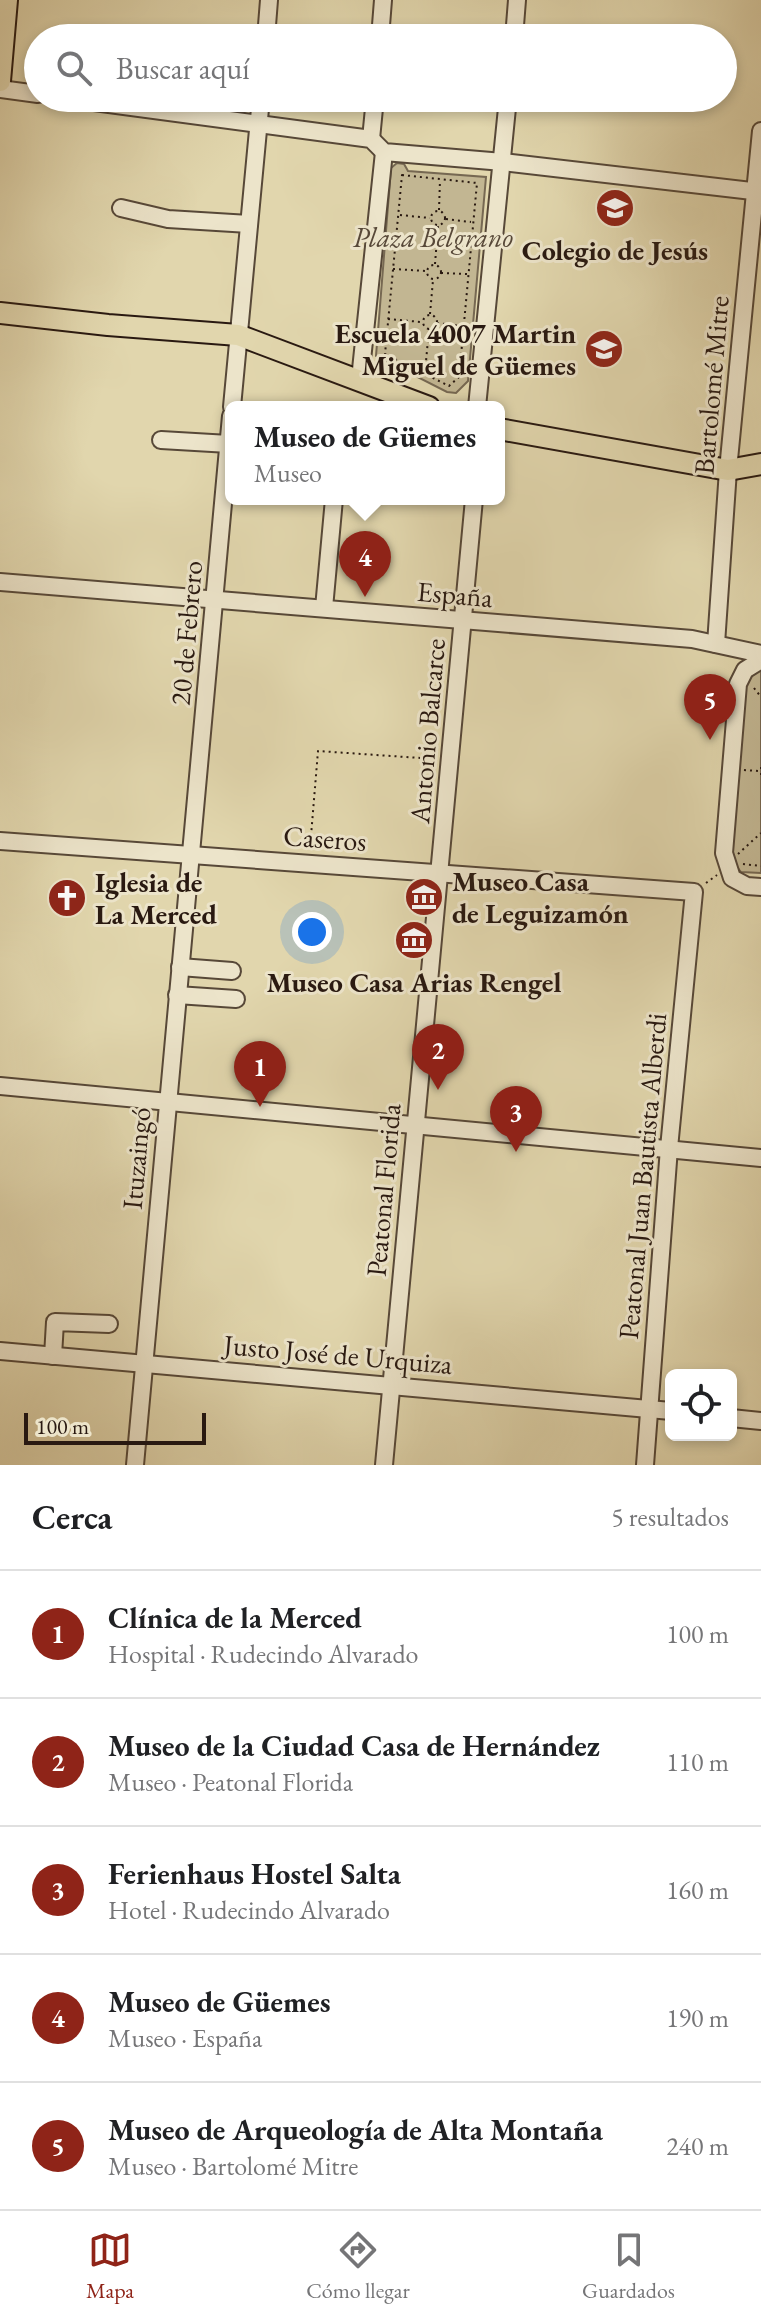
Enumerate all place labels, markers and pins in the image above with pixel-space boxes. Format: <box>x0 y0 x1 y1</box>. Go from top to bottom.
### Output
school or university icon: Colegio de Jesús <box>594 187 636 229</box>
place label: Colegio de Jesús <box>522 232 708 268</box>
place label: Escuela 4007 Martin Miguel de Güemes <box>335 315 576 383</box>
school or university icon: Escuela 4007 Martin Miguel de Güemes <box>583 328 625 370</box>
pin: 4 <box>339 531 391 597</box>
pin: 5 <box>684 674 736 740</box>
place label: Museo Casa de Leguizamón <box>452 863 629 931</box>
place label: Iglesia de La Merced <box>95 864 217 932</box>
museum icon: Museo Casa de Leguizamón <box>403 876 445 918</box>
church icon: Iglesia de La Merced <box>46 877 88 919</box>
museum icon: Museo Casa Arias Rengel <box>393 919 435 961</box>
place label: Museo Casa Arias Rengel <box>267 964 561 1000</box>
pin: 2 <box>412 1024 464 1090</box>
pin: 1 <box>234 1041 286 1107</box>
pin: 3 <box>490 1086 542 1152</box>

